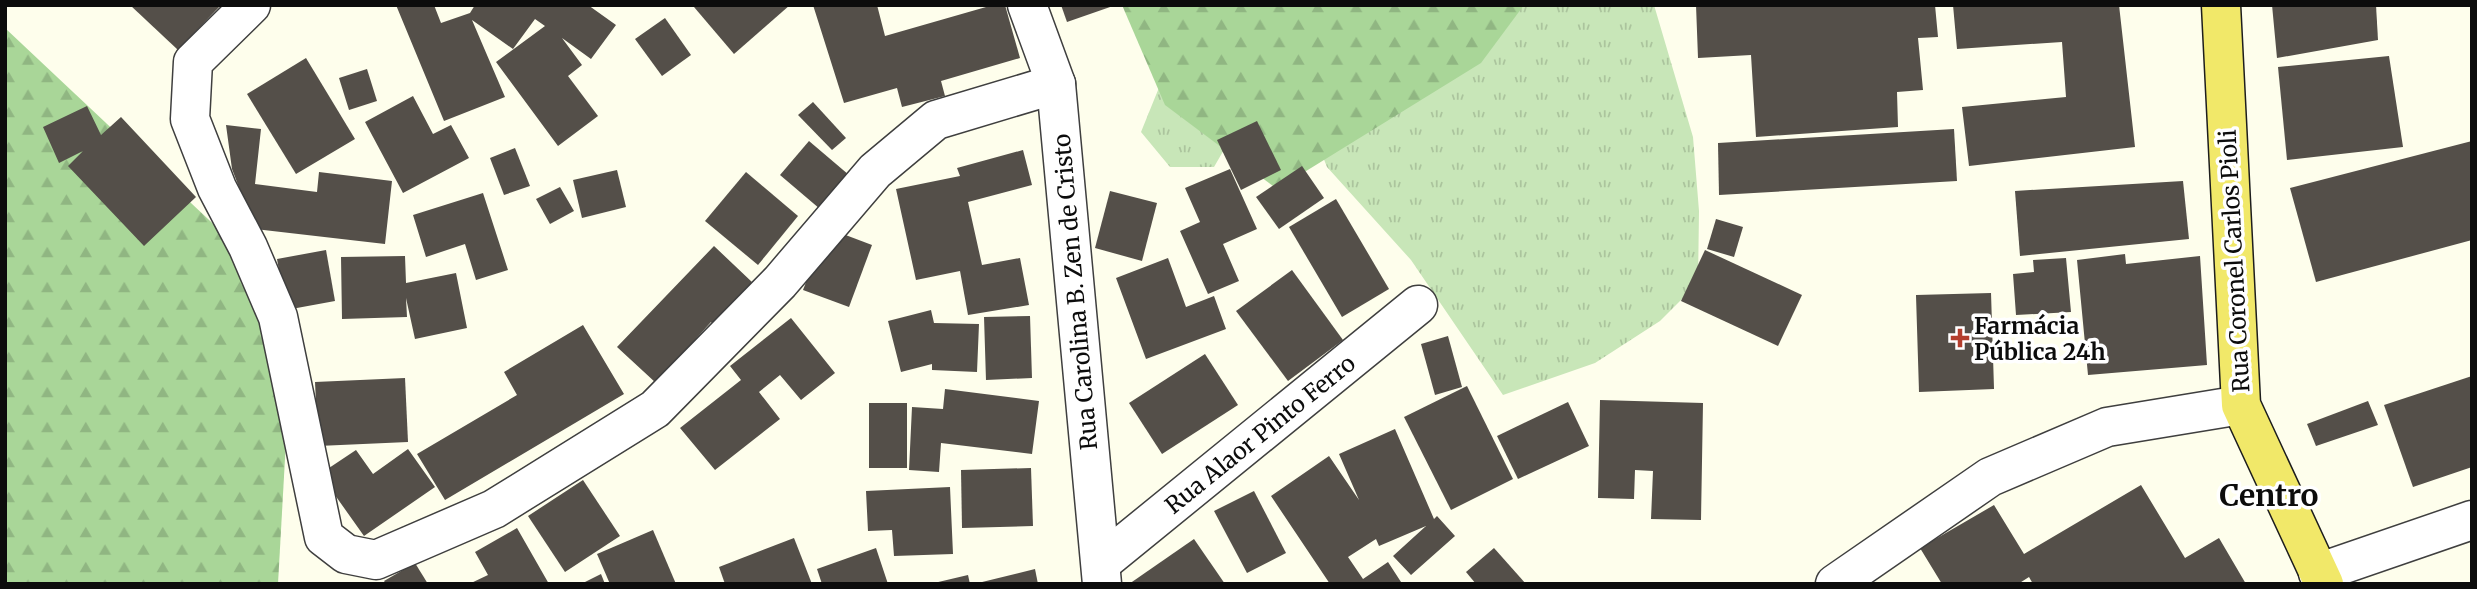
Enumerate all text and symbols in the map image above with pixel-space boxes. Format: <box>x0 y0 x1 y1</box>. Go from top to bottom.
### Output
street label: Rua Coronel Carlos Pioli <box>2213 129 2255 393</box>
street label: Rua Carolina B. Zen de Cristo <box>1047 133 1103 451</box>
place label: Farmácia Pública 24h <box>1974 311 2106 366</box>
marker: Farmácia Pública 24h <box>1952 330 1968 346</box>
street label: Rua Alaor Pinto Ferro <box>1159 348 1361 520</box>
district label: Centro <box>2219 476 2319 514</box>

